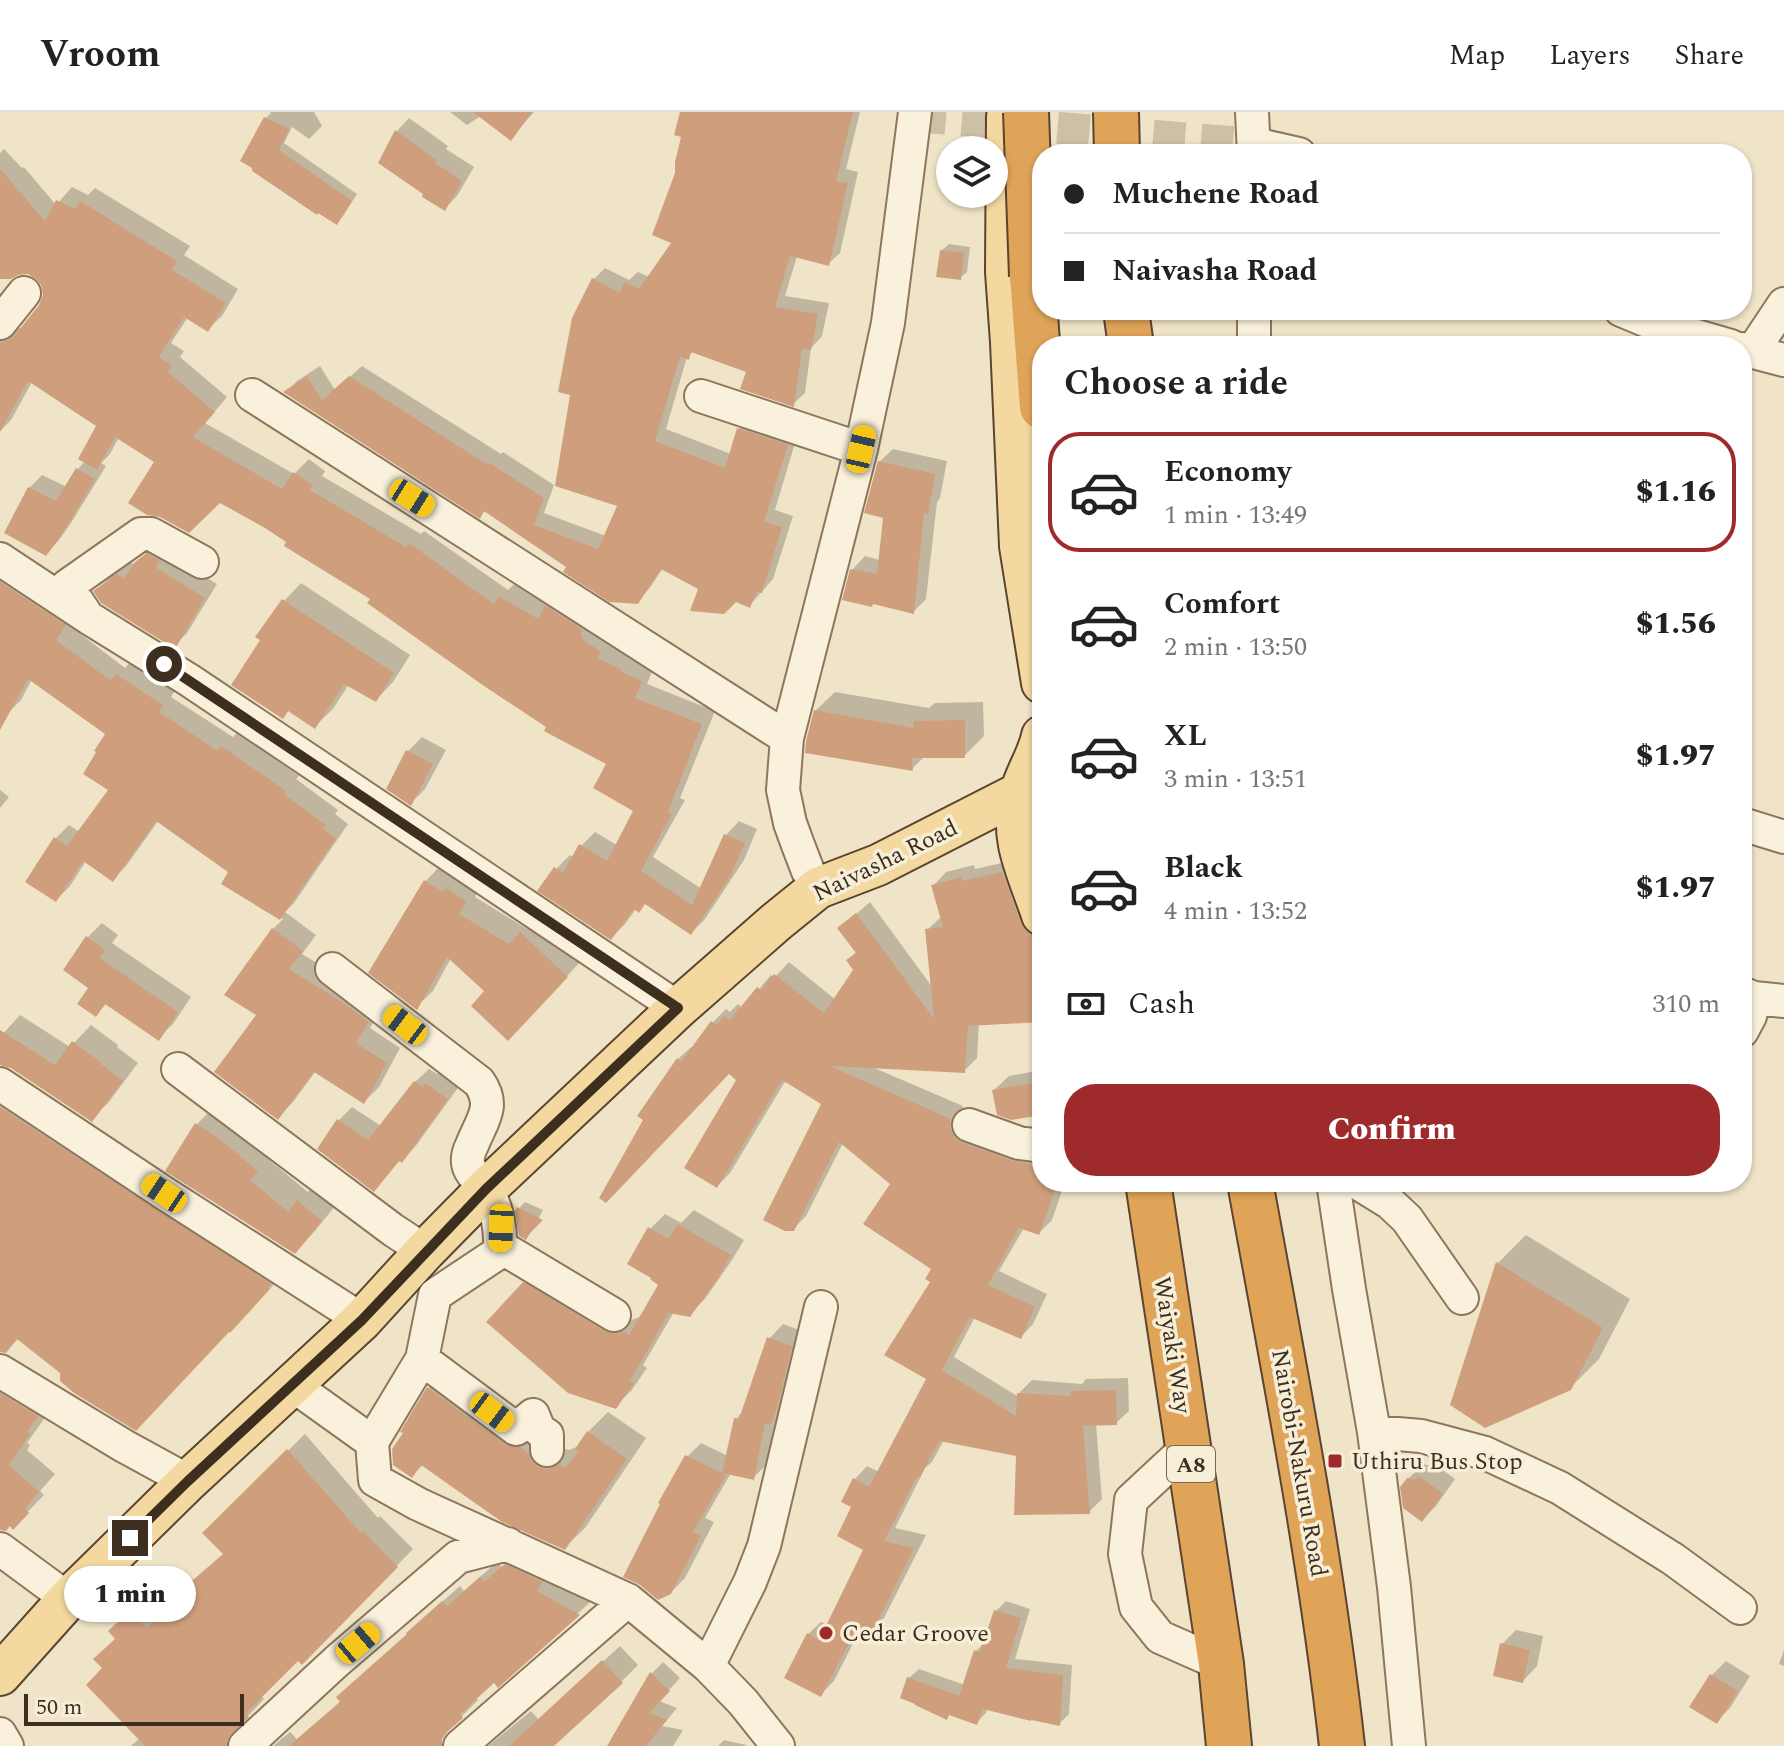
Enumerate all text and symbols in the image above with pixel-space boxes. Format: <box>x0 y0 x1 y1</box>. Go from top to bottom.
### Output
text: Vroom <box>40 26 160 84</box>
text: Map <box>1449 34 1505 77</box>
text: Layers <box>1549 34 1631 77</box>
text: Share <box>1675 34 1744 77</box>
map controls <box>936 136 1008 208</box>
button: layers <box>936 136 1008 208</box>
text: Muchene Road <box>1112 171 1319 217</box>
text: Naivasha Road <box>1112 248 1317 294</box>
text: Choose a ride <box>1064 356 1288 411</box>
car <box>844 423 878 475</box>
text: Economy <box>1164 449 1291 495</box>
icon: car <box>1068 456 1140 528</box>
text: $1.16 <box>1636 469 1716 515</box>
car <box>385 475 439 521</box>
text: 1 min · 13:49 <box>1164 495 1307 535</box>
text: Comfort <box>1164 581 1280 627</box>
icon: car <box>1068 588 1140 660</box>
text: $1.56 <box>1636 601 1716 647</box>
text: 2 min · 13:50 <box>1164 627 1307 667</box>
route start <box>146 646 182 682</box>
text: XL <box>1164 713 1207 759</box>
icon: car <box>1068 720 1140 792</box>
text: $1.97 <box>1636 733 1716 779</box>
text: 3 min · 13:51 <box>1164 759 1307 799</box>
street label: Naivasha Road <box>807 810 964 912</box>
text: Black <box>1164 845 1243 891</box>
icon: car <box>1068 852 1140 924</box>
text: $1.97 <box>1636 865 1716 911</box>
text: 4 min · 13:52 <box>1164 891 1307 931</box>
text: Cash <box>1128 981 1195 1027</box>
icon: cash <box>1064 982 1108 1026</box>
text: 310 m <box>1652 984 1720 1024</box>
car <box>379 1001 431 1049</box>
button: Confirm <box>1064 1084 1720 1176</box>
car <box>137 1170 191 1216</box>
car <box>488 1204 514 1252</box>
street label: Waiyaki Way <box>1143 1274 1201 1418</box>
street label: Nairobi-Nakuru Road <box>1261 1346 1337 1580</box>
car <box>466 1388 518 1436</box>
place label: Uthiru Bus Stop <box>1351 1444 1523 1480</box>
road number: A8 <box>1167 1446 1215 1482</box>
marker: Uthiru Bus Stop <box>1326 1452 1344 1470</box>
route end <box>112 1520 148 1556</box>
callout: 1 min <box>64 1566 196 1622</box>
text: 1 min <box>94 1574 166 1614</box>
place label: Cedar Groove <box>842 1616 989 1652</box>
car <box>332 1618 384 1668</box>
marker: Cedar Groove <box>817 1624 835 1642</box>
scale bar <box>24 1690 244 1726</box>
text: 50 m <box>36 1691 82 1724</box>

